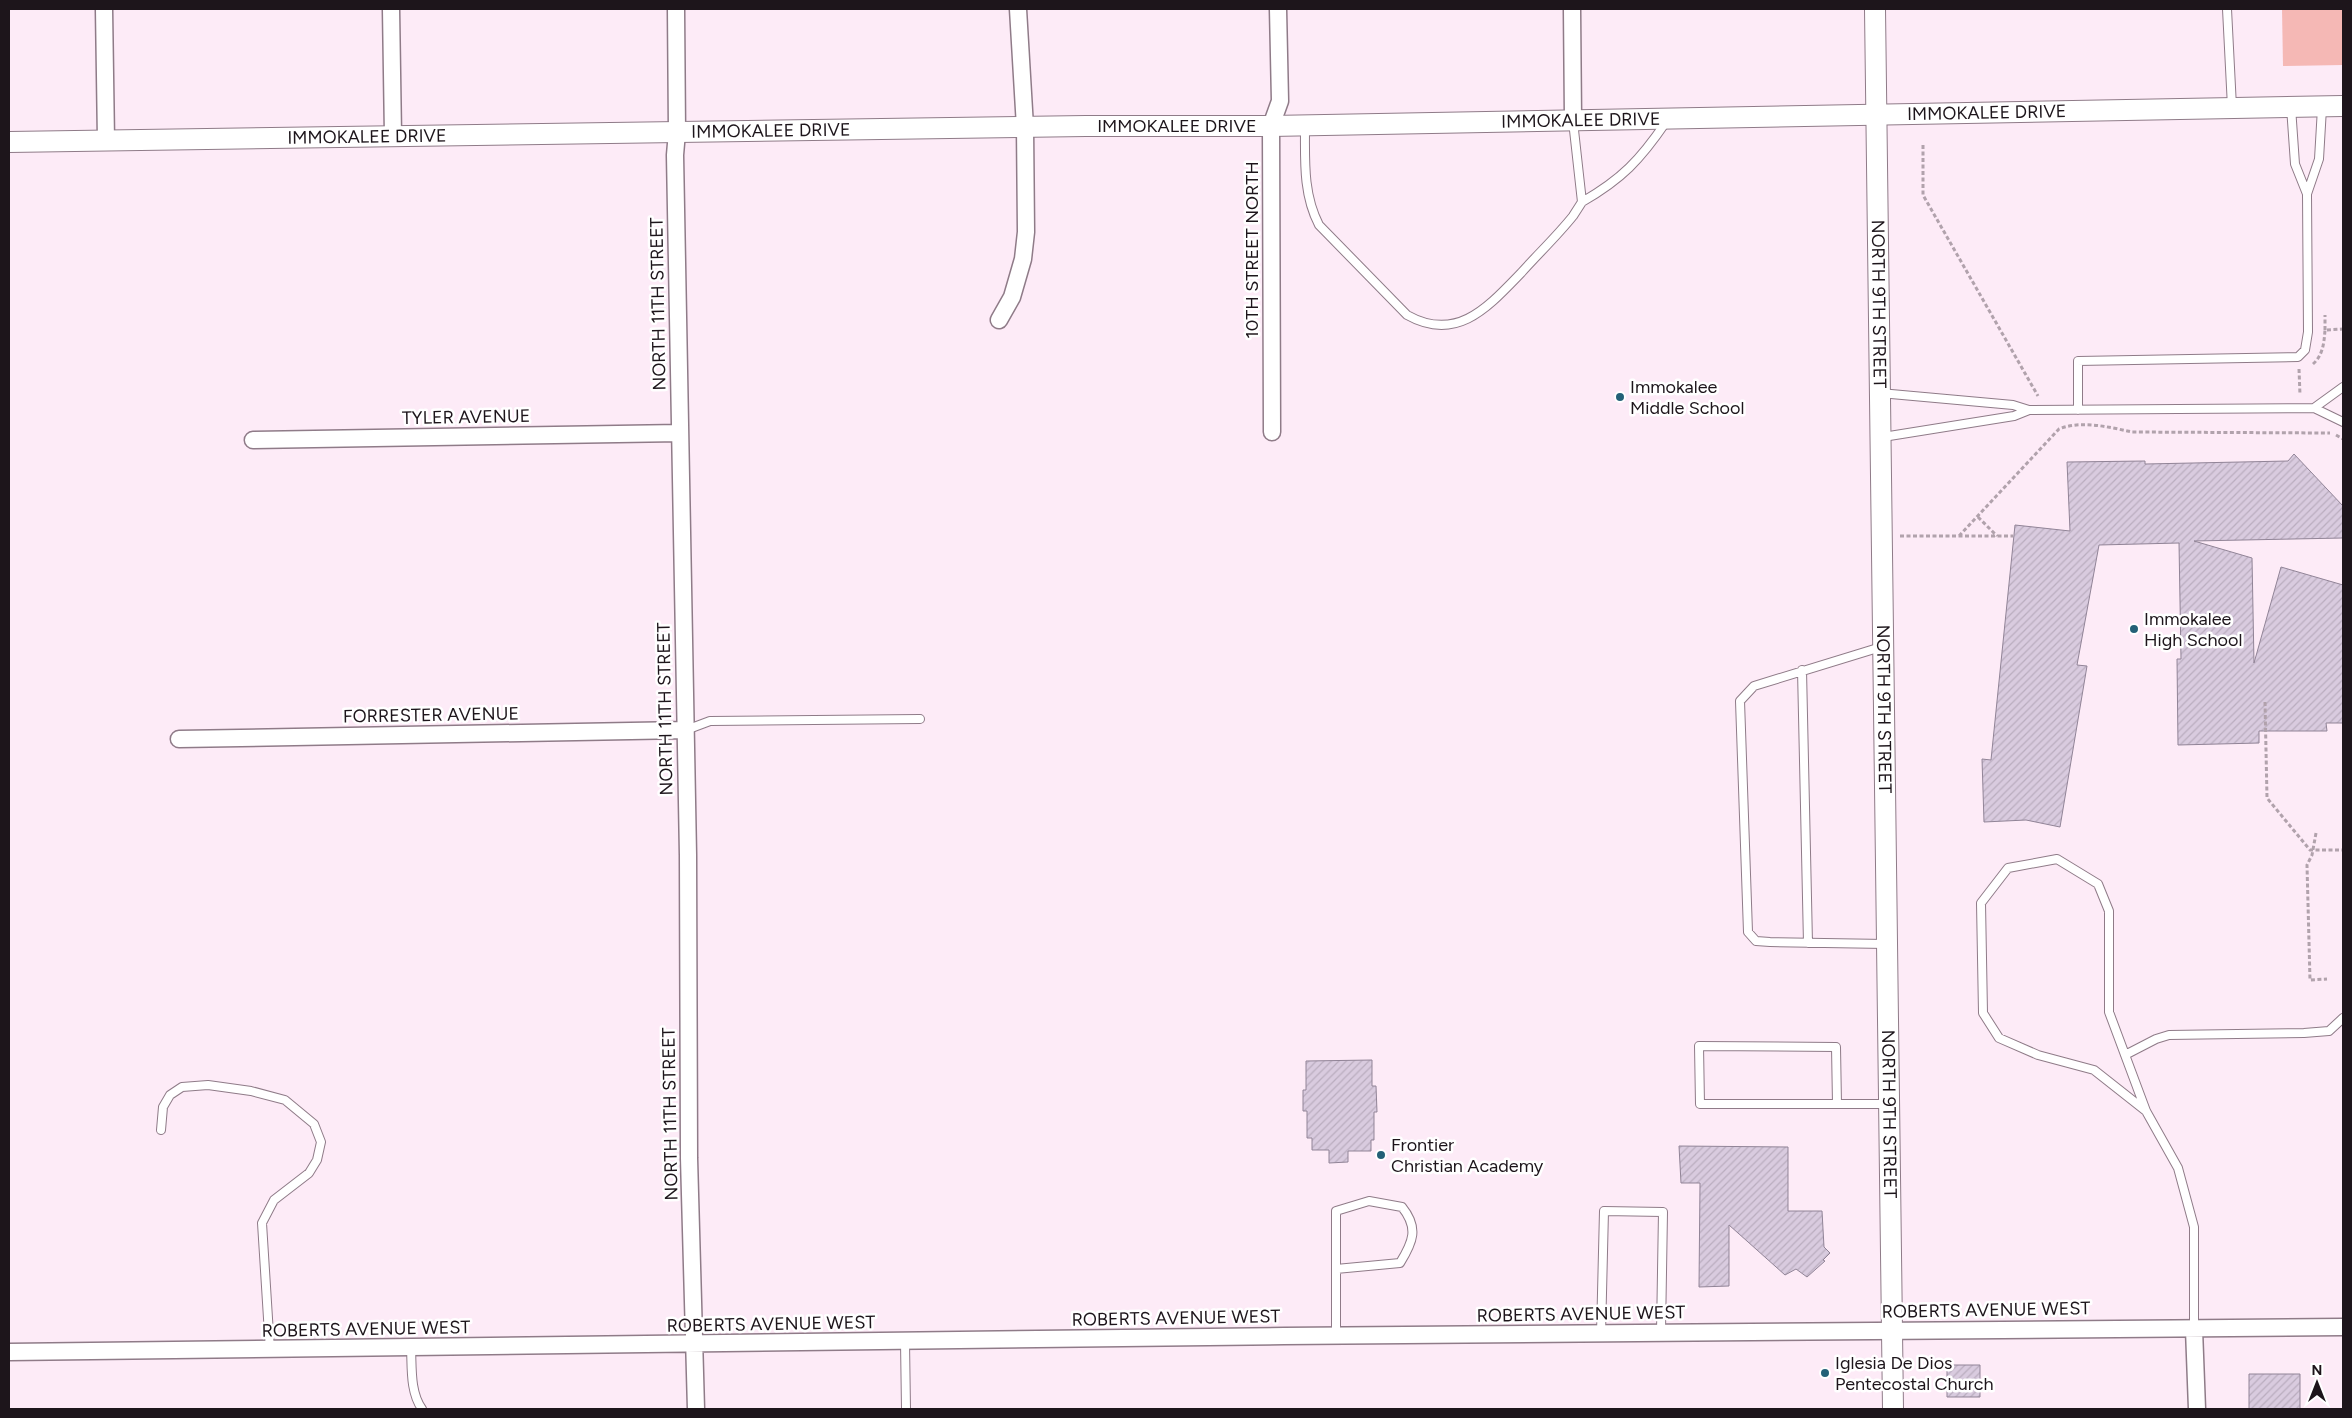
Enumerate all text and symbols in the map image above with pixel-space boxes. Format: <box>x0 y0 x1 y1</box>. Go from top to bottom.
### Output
street label: IMMOKALEE DRIVE <box>1907 100 2067 125</box>
street label: IMMOKALEE DRIVE <box>1501 108 1661 133</box>
street label: IMMOKALEE DRIVE <box>1097 115 1257 137</box>
street label: IMMOKALEE DRIVE <box>691 118 851 143</box>
street label: IMMOKALEE DRIVE <box>287 124 447 149</box>
street label: 10TH STREET NORTH <box>1241 161 1263 339</box>
street label: NORTH 11TH STREET <box>645 217 671 391</box>
street label: NORTH 9TH STREET <box>1867 219 1891 389</box>
place label: Immokalee Middle School <box>1630 376 1744 419</box>
marker: Immokalee Middle School <box>1614 391 1626 403</box>
street label: TYLER AVENUE <box>402 405 530 429</box>
place label: Immokalee High School <box>2144 608 2242 651</box>
street label: NORTH 11TH STREET <box>652 622 678 796</box>
marker: Immokalee High School <box>2128 623 2140 635</box>
street label: NORTH 9TH STREET <box>1872 624 1896 793</box>
street label: FORRESTER AVENUE <box>343 702 519 728</box>
street label: NORTH 11TH STREET <box>657 1027 683 1201</box>
street label: NORTH 9TH STREET <box>1877 1029 1901 1198</box>
place label: Frontier Christian Academy <box>1391 1134 1544 1177</box>
marker: Frontier Christian Academy <box>1375 1149 1387 1161</box>
street label: ROBERTS AVENUE WEST <box>1881 1297 2091 1323</box>
street label: ROBERTS AVENUE WEST <box>1476 1301 1686 1327</box>
street label: ROBERTS AVENUE WEST <box>1071 1305 1281 1331</box>
street label: ROBERTS AVENUE WEST <box>666 1311 876 1337</box>
street label: ROBERTS AVENUE WEST <box>261 1316 471 1342</box>
place label: Iglesia De Dios Pentecostal Church <box>1835 1352 1994 1395</box>
north arrow <box>2292 1358 2342 1408</box>
text: N <box>2312 1362 2322 1379</box>
marker: Iglesia De Dios Pentecostal Church <box>1819 1367 1831 1379</box>

